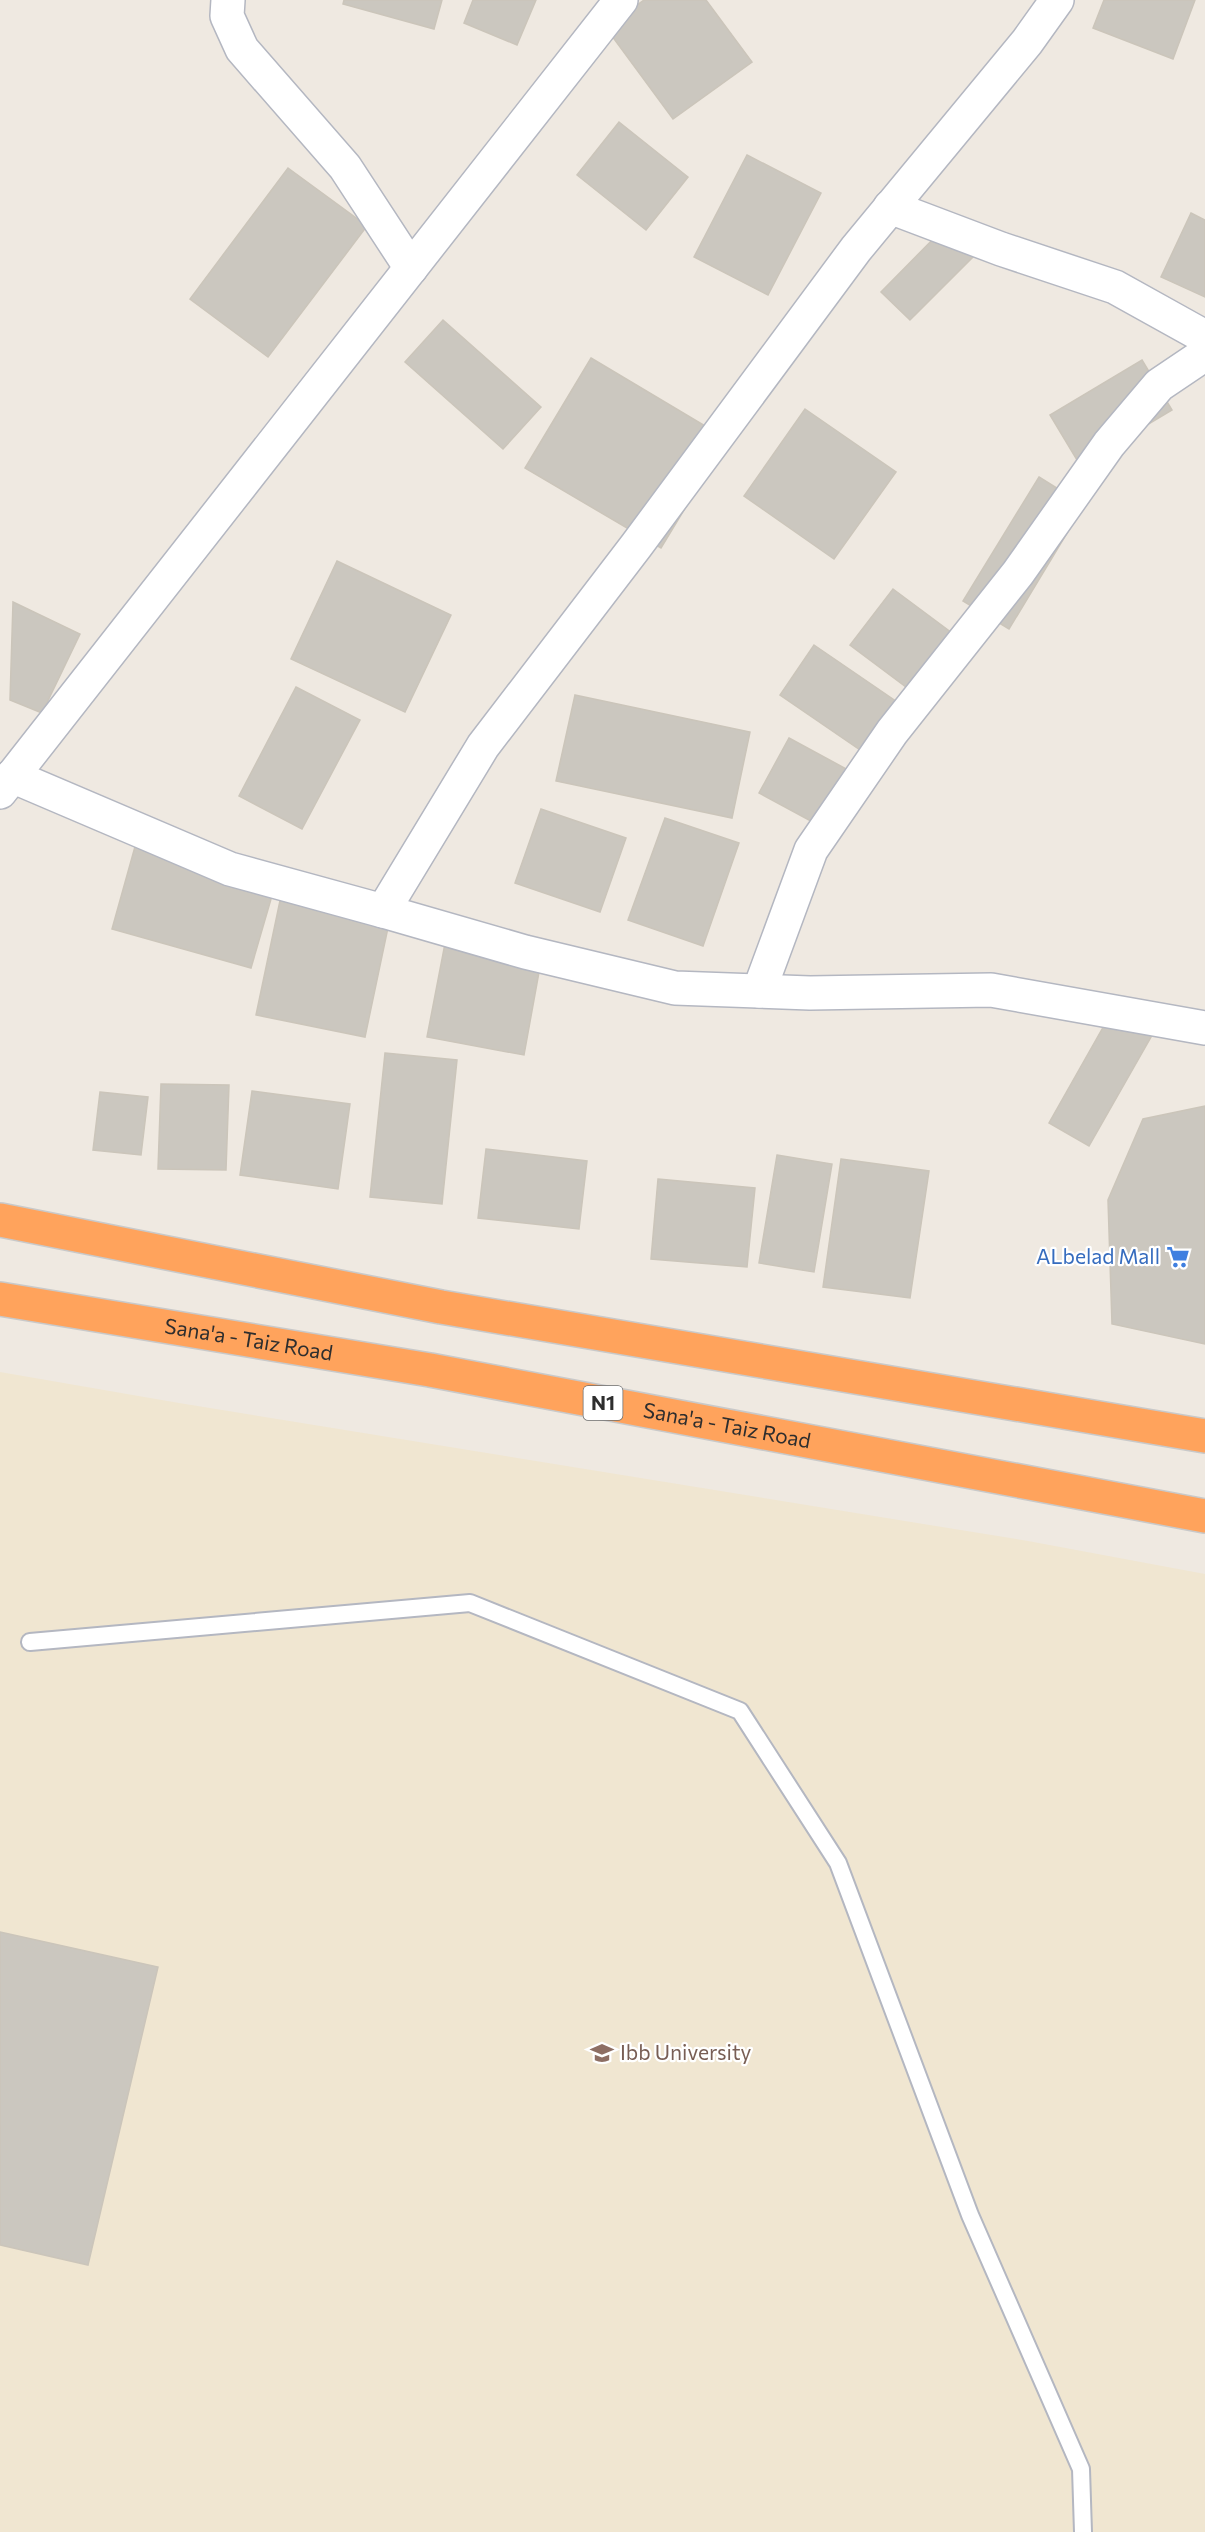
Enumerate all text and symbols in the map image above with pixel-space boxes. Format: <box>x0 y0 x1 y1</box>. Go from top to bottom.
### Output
place label: ALbelad Mall <box>1036 1243 1160 1268</box>
supermarket icon: ALbelad Mall <box>1165 1244 1191 1270</box>
street label: Sana'a - Taiz Road <box>163 1312 335 1365</box>
road number: N1 <box>584 1386 622 1420</box>
street label: Sana'a - Taiz Road <box>641 1396 813 1452</box>
place label: Ibb University <box>620 2039 752 2064</box>
school or university icon: Ibb University <box>589 2040 615 2066</box>

